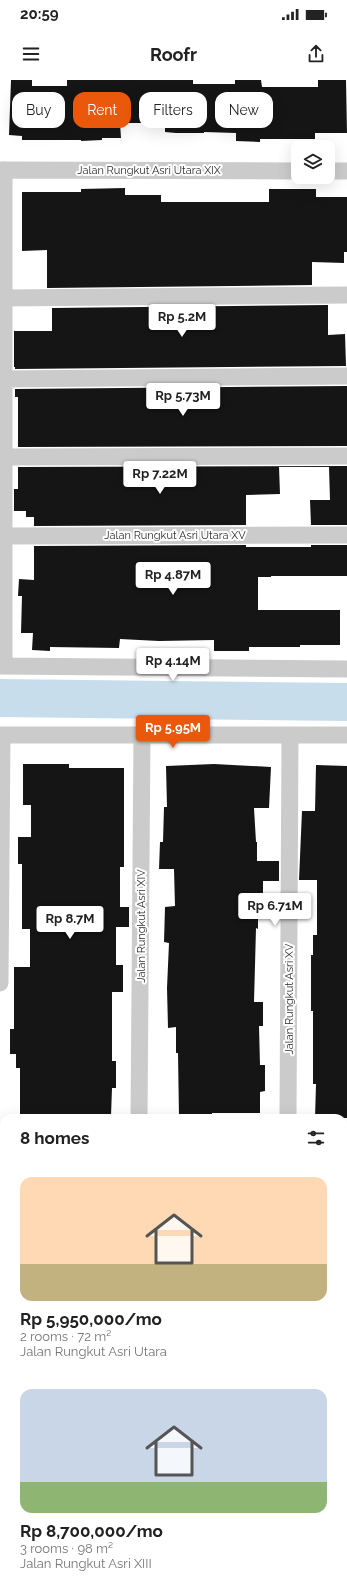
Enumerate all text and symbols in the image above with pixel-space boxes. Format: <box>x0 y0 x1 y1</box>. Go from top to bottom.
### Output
text: 20:59 <box>20 5 59 23</box>
icon: menu <box>20 43 42 65</box>
icon: share <box>305 43 327 65</box>
text: Roofr <box>150 44 197 65</box>
chip: Buy <box>12 92 65 128</box>
chip: Rent <box>73 92 131 128</box>
chip: Filters <box>139 92 207 128</box>
chip: New <box>215 92 273 128</box>
map controls <box>291 140 335 184</box>
button: layers <box>291 140 335 184</box>
street label: Jalan Rungkut Asri Utara XIX <box>77 164 221 177</box>
pin: Rp 5.2M <box>145 304 219 338</box>
text: Rp 5.2M <box>158 309 206 324</box>
pin: Rp 5.73M <box>142 383 224 417</box>
text: Rp 5.73M <box>155 388 211 403</box>
pin: Rp 7.22M <box>119 461 201 495</box>
text: Rp 7.22M <box>132 466 188 481</box>
street label: Jalan Rungkut Asri Utara XV <box>104 529 246 542</box>
pin: Rp 4.87M <box>132 562 214 596</box>
text: Rp 4.87M <box>145 567 201 582</box>
pin: Rp 4.14M <box>132 648 214 682</box>
text: Rp 4.14M <box>145 653 201 668</box>
pin: Rp 5.95M <box>132 715 214 749</box>
text: Rp 5.95M <box>145 720 201 735</box>
street label: Jalan Rungkut Asri XIV <box>135 869 148 983</box>
pin: Rp 6.71M <box>234 893 316 927</box>
text: Rp 6.71M <box>247 898 303 913</box>
pin: Rp 8.7M <box>33 906 107 940</box>
text: Rp 8.7M <box>46 911 95 926</box>
street label: Jalan Rungkut Asri XV <box>283 943 296 1054</box>
icon: filters <box>305 1127 327 1149</box>
text: 8 homes <box>20 1128 89 1148</box>
icon: home <box>138 1203 210 1275</box>
text: Rp 5,950,000/mo <box>20 1309 162 1329</box>
text: 2 rooms · 72 m² <box>20 1329 111 1344</box>
text: Jalan Rungkut Asri Utara <box>20 1344 167 1359</box>
icon: home <box>138 1415 210 1487</box>
text: Rp 8,700,000/mo <box>20 1521 163 1541</box>
text: 3 rooms · 98 m² <box>20 1541 113 1556</box>
text: Jalan Rungkut Asri XIII <box>20 1556 152 1571</box>

